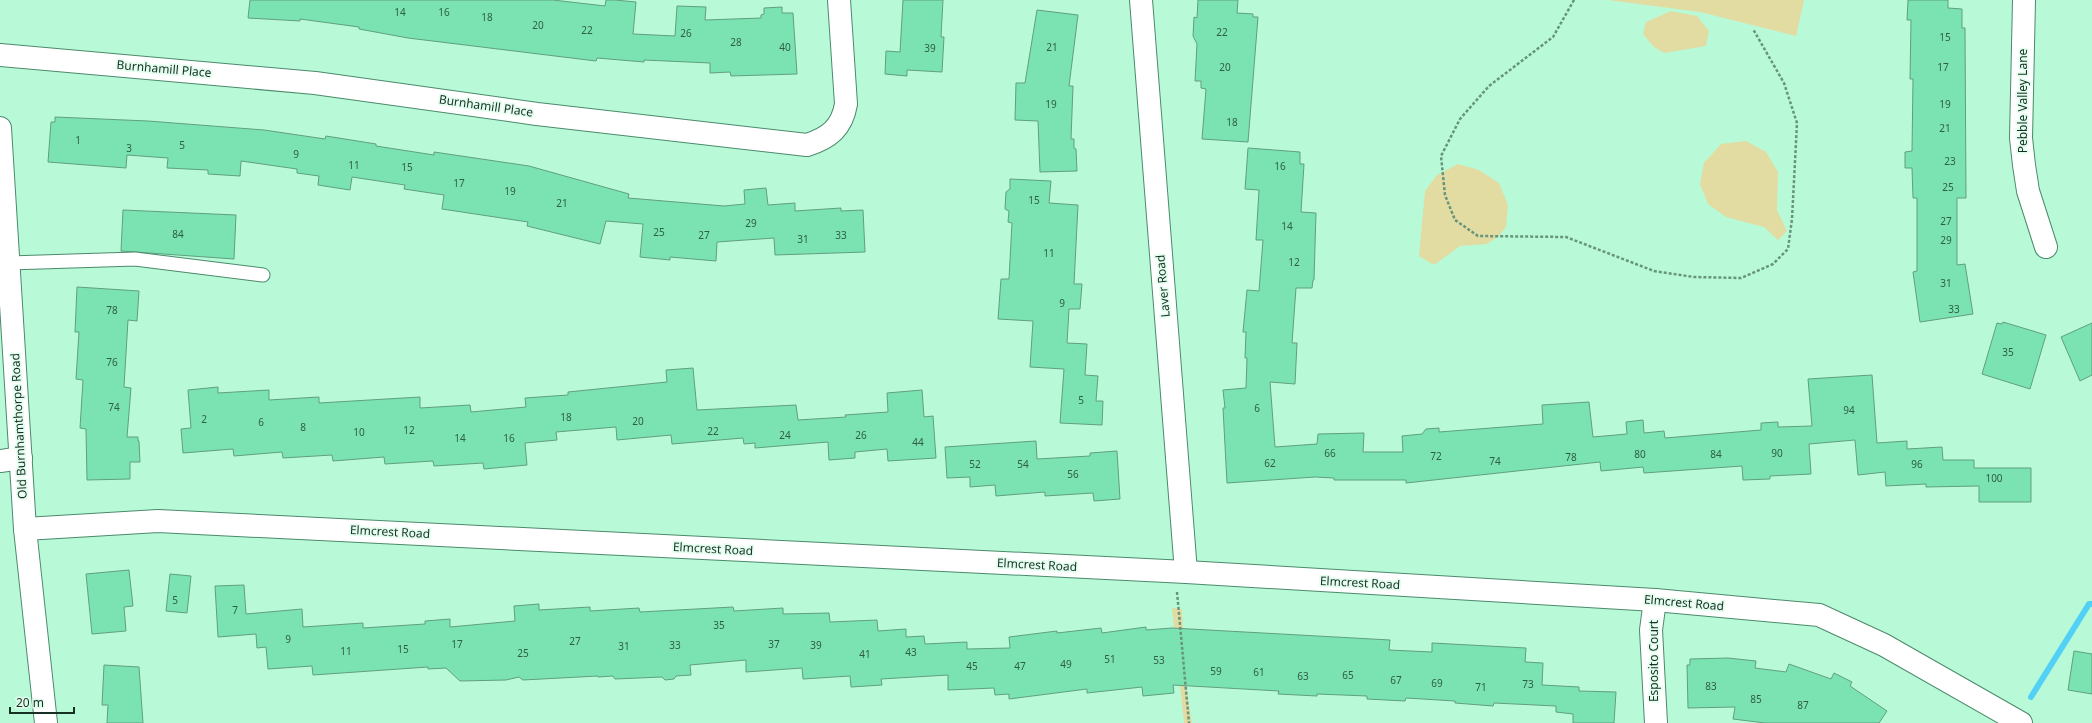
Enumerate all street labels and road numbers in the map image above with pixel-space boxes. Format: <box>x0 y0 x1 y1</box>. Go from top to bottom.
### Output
street label: Pebble Valley Lane <box>2014 48 2031 153</box>
street label: Burnhamill Place <box>116 56 212 81</box>
street label: Burnhamill Place <box>438 90 535 121</box>
street label: Laver Road <box>1151 254 1174 318</box>
street label: Old Burnhamthorpe Road <box>6 353 31 499</box>
street label: Elmcrest Road <box>349 521 431 542</box>
street label: Elmcrest Road <box>672 538 754 559</box>
street label: Elmcrest Road <box>996 554 1078 575</box>
street label: Elmcrest Road <box>1319 572 1401 593</box>
street label: Elmcrest Road <box>1643 591 1725 614</box>
street label: Esposito Court <box>1645 619 1662 702</box>

